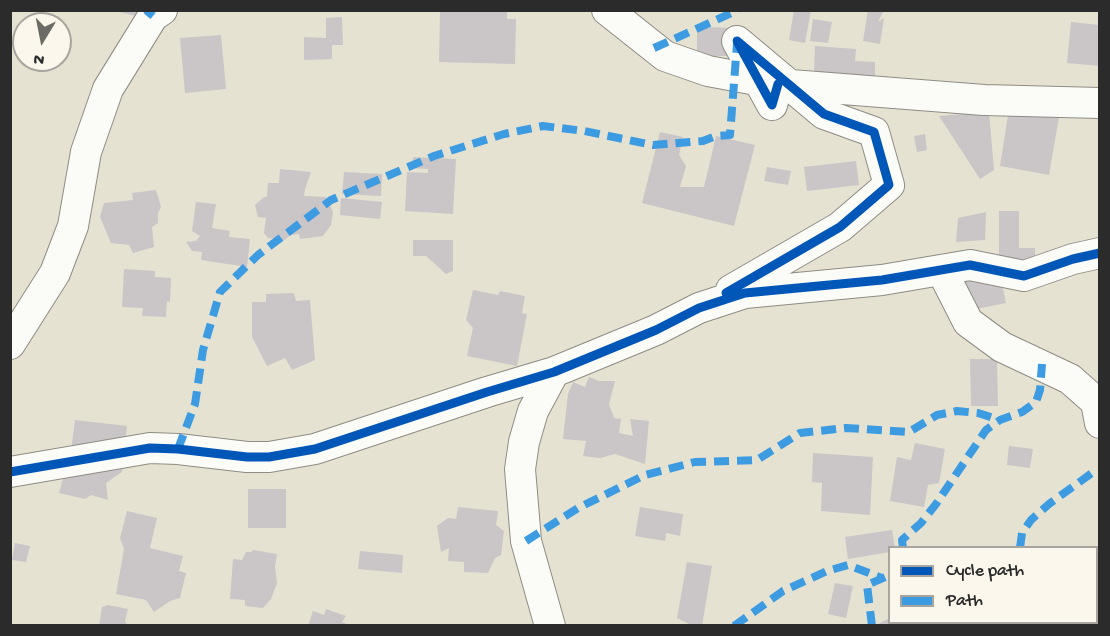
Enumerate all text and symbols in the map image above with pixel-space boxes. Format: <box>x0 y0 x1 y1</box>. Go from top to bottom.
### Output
north arrow <box>12 12 72 72</box>
text: N <box>32 48 46 69</box>
legend <box>888 546 1098 624</box>
text: Cycle path <box>946 561 1024 582</box>
text: Path <box>946 591 983 612</box>

